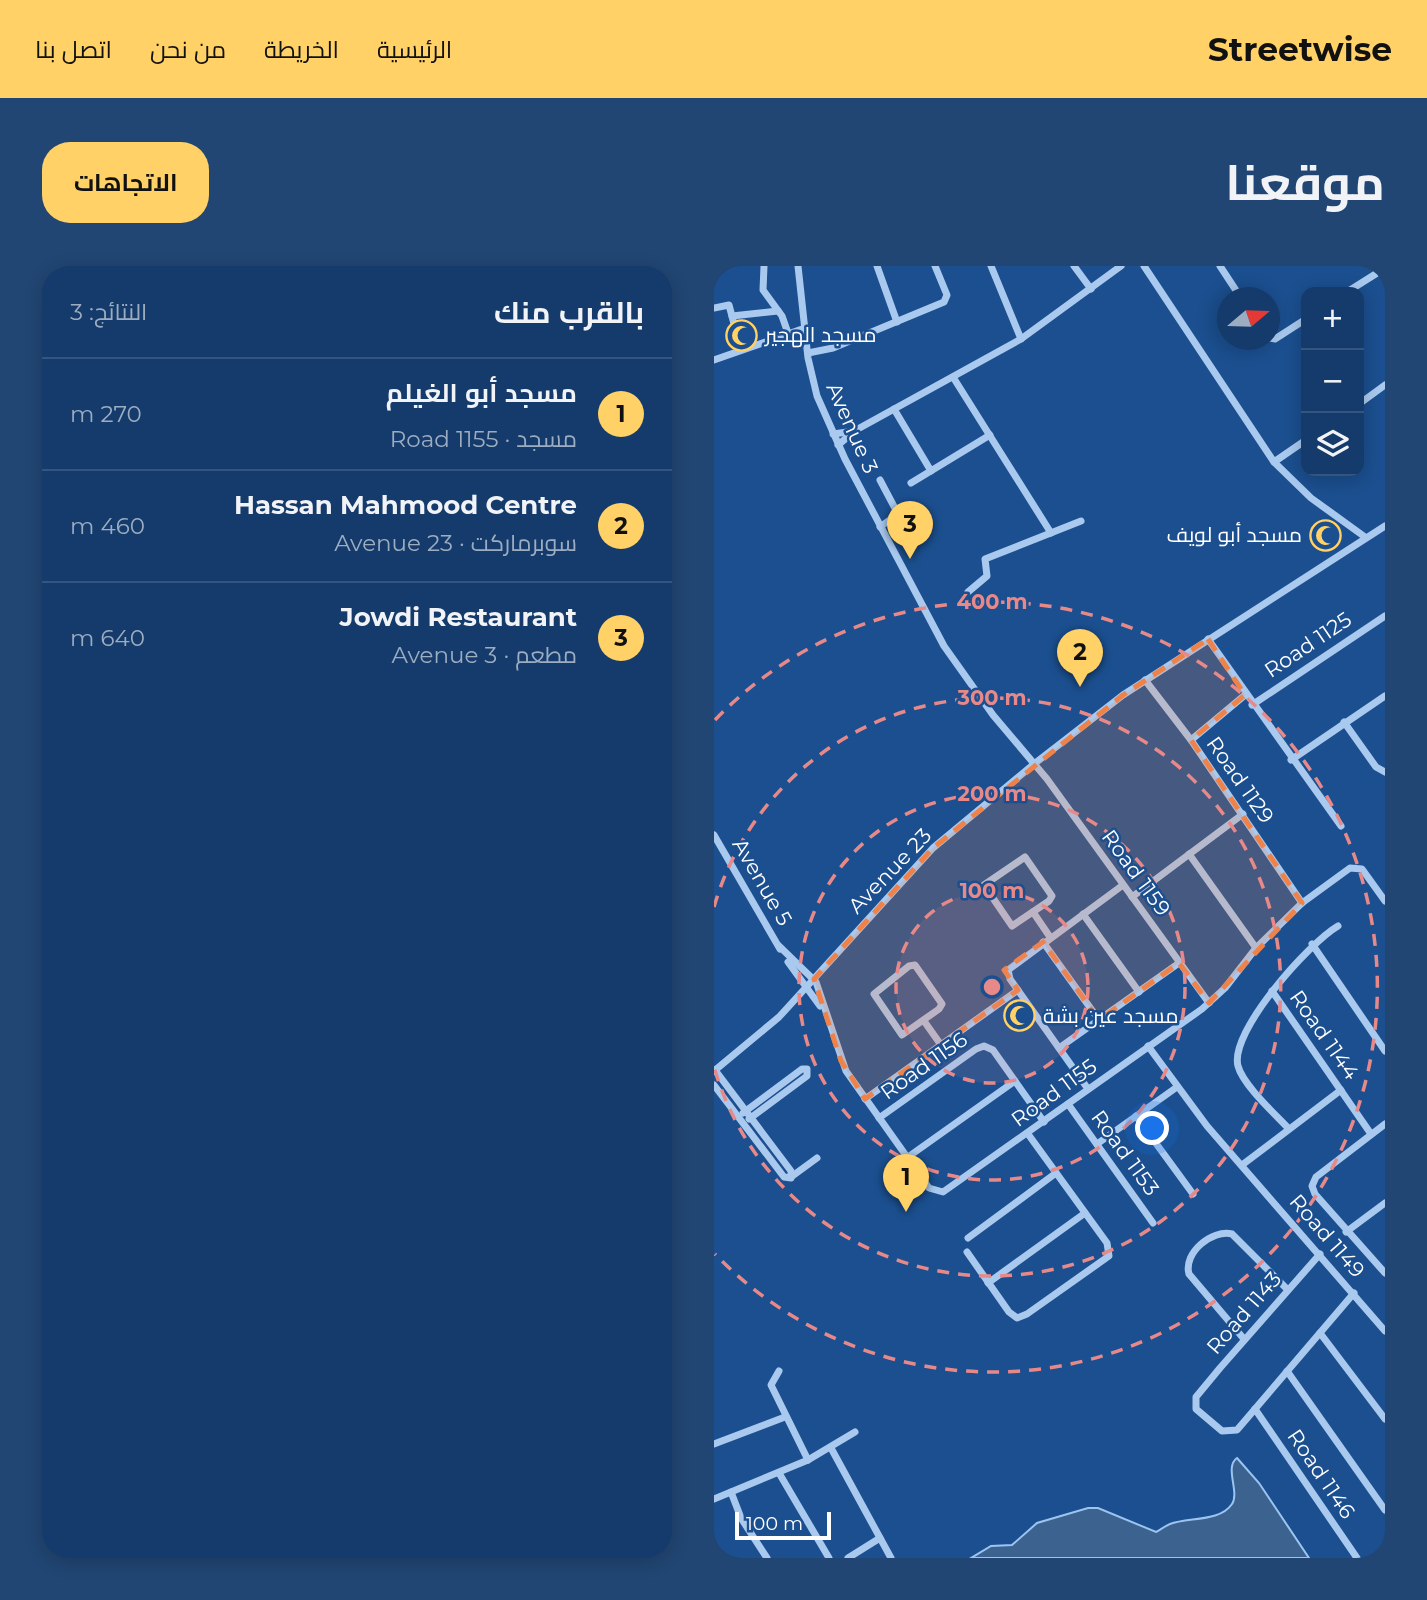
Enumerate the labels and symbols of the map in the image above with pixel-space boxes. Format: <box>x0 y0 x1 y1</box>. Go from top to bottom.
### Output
north arrow <box>1217 287 1280 350</box>
mosque icon: مسجد الهجير <box>725 318 759 352</box>
place label: مسجد الهجير <box>764 322 876 348</box>
street label: Avenue 3 <box>821 379 884 477</box>
pin: 3 <box>887 501 933 559</box>
mosque icon: مسجد أبو لويف <box>1308 518 1342 552</box>
place label: مسجد أبو لويف <box>1166 522 1302 547</box>
text: 400 m <box>957 589 1027 614</box>
street label: Road 1125 <box>1260 606 1356 683</box>
pin: 2 <box>1057 629 1103 687</box>
text: 300 m <box>957 685 1026 710</box>
street label: Road 1129 <box>1201 731 1279 828</box>
text: 200 m <box>958 781 1026 806</box>
street label: Avenue 23 <box>843 823 936 918</box>
street label: Road 1159 <box>1097 825 1176 921</box>
street label: Avenue 5 <box>727 834 797 930</box>
text: 100 m <box>960 878 1024 903</box>
centre of rings <box>980 975 1004 999</box>
street label: Road 1144 <box>1285 985 1364 1084</box>
mosque icon: مسجد عين بشة <box>1003 999 1037 1033</box>
place label: مسجد عين بشة <box>1043 1003 1179 1029</box>
street label: Road 1156 <box>875 1026 972 1105</box>
street label: Road 1155 <box>1006 1053 1101 1132</box>
street label: Road 1153 <box>1086 1105 1165 1200</box>
your location <box>1135 1111 1169 1145</box>
pin: 1 <box>883 1154 929 1212</box>
street label: Road 1149 <box>1284 1189 1370 1282</box>
street label: Road 1143 <box>1201 1266 1286 1359</box>
street label: Road 1146 <box>1282 1424 1360 1523</box>
scale bar <box>735 1509 831 1541</box>

